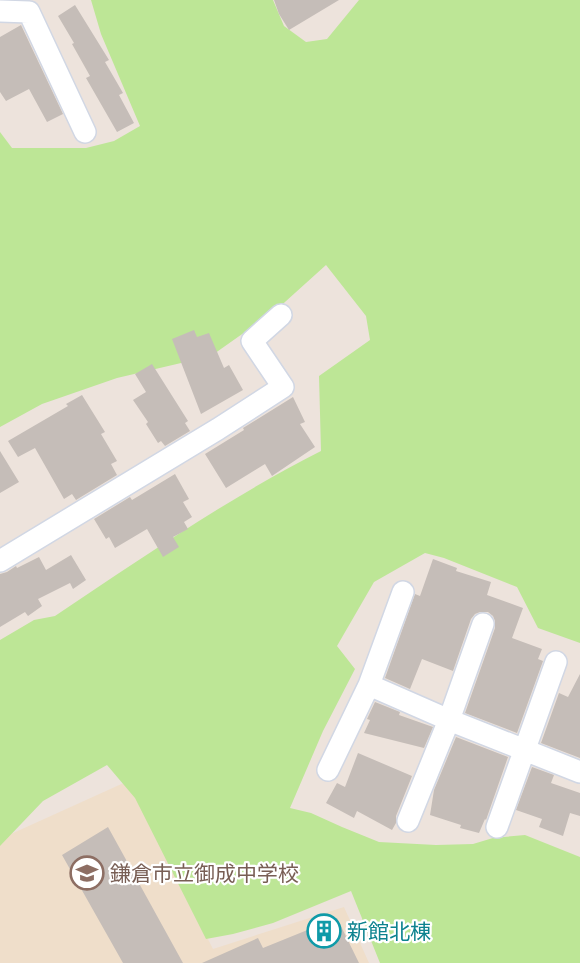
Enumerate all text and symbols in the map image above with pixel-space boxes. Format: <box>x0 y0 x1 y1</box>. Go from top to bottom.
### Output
school or university icon: 鎌倉市立御成中学校 <box>69 855 105 891</box>
place label: 鎌倉市立御成中学校 <box>110 861 299 886</box>
building icon: 新館北棟 <box>306 913 342 949</box>
place label: 新館北棟 <box>347 919 431 944</box>

